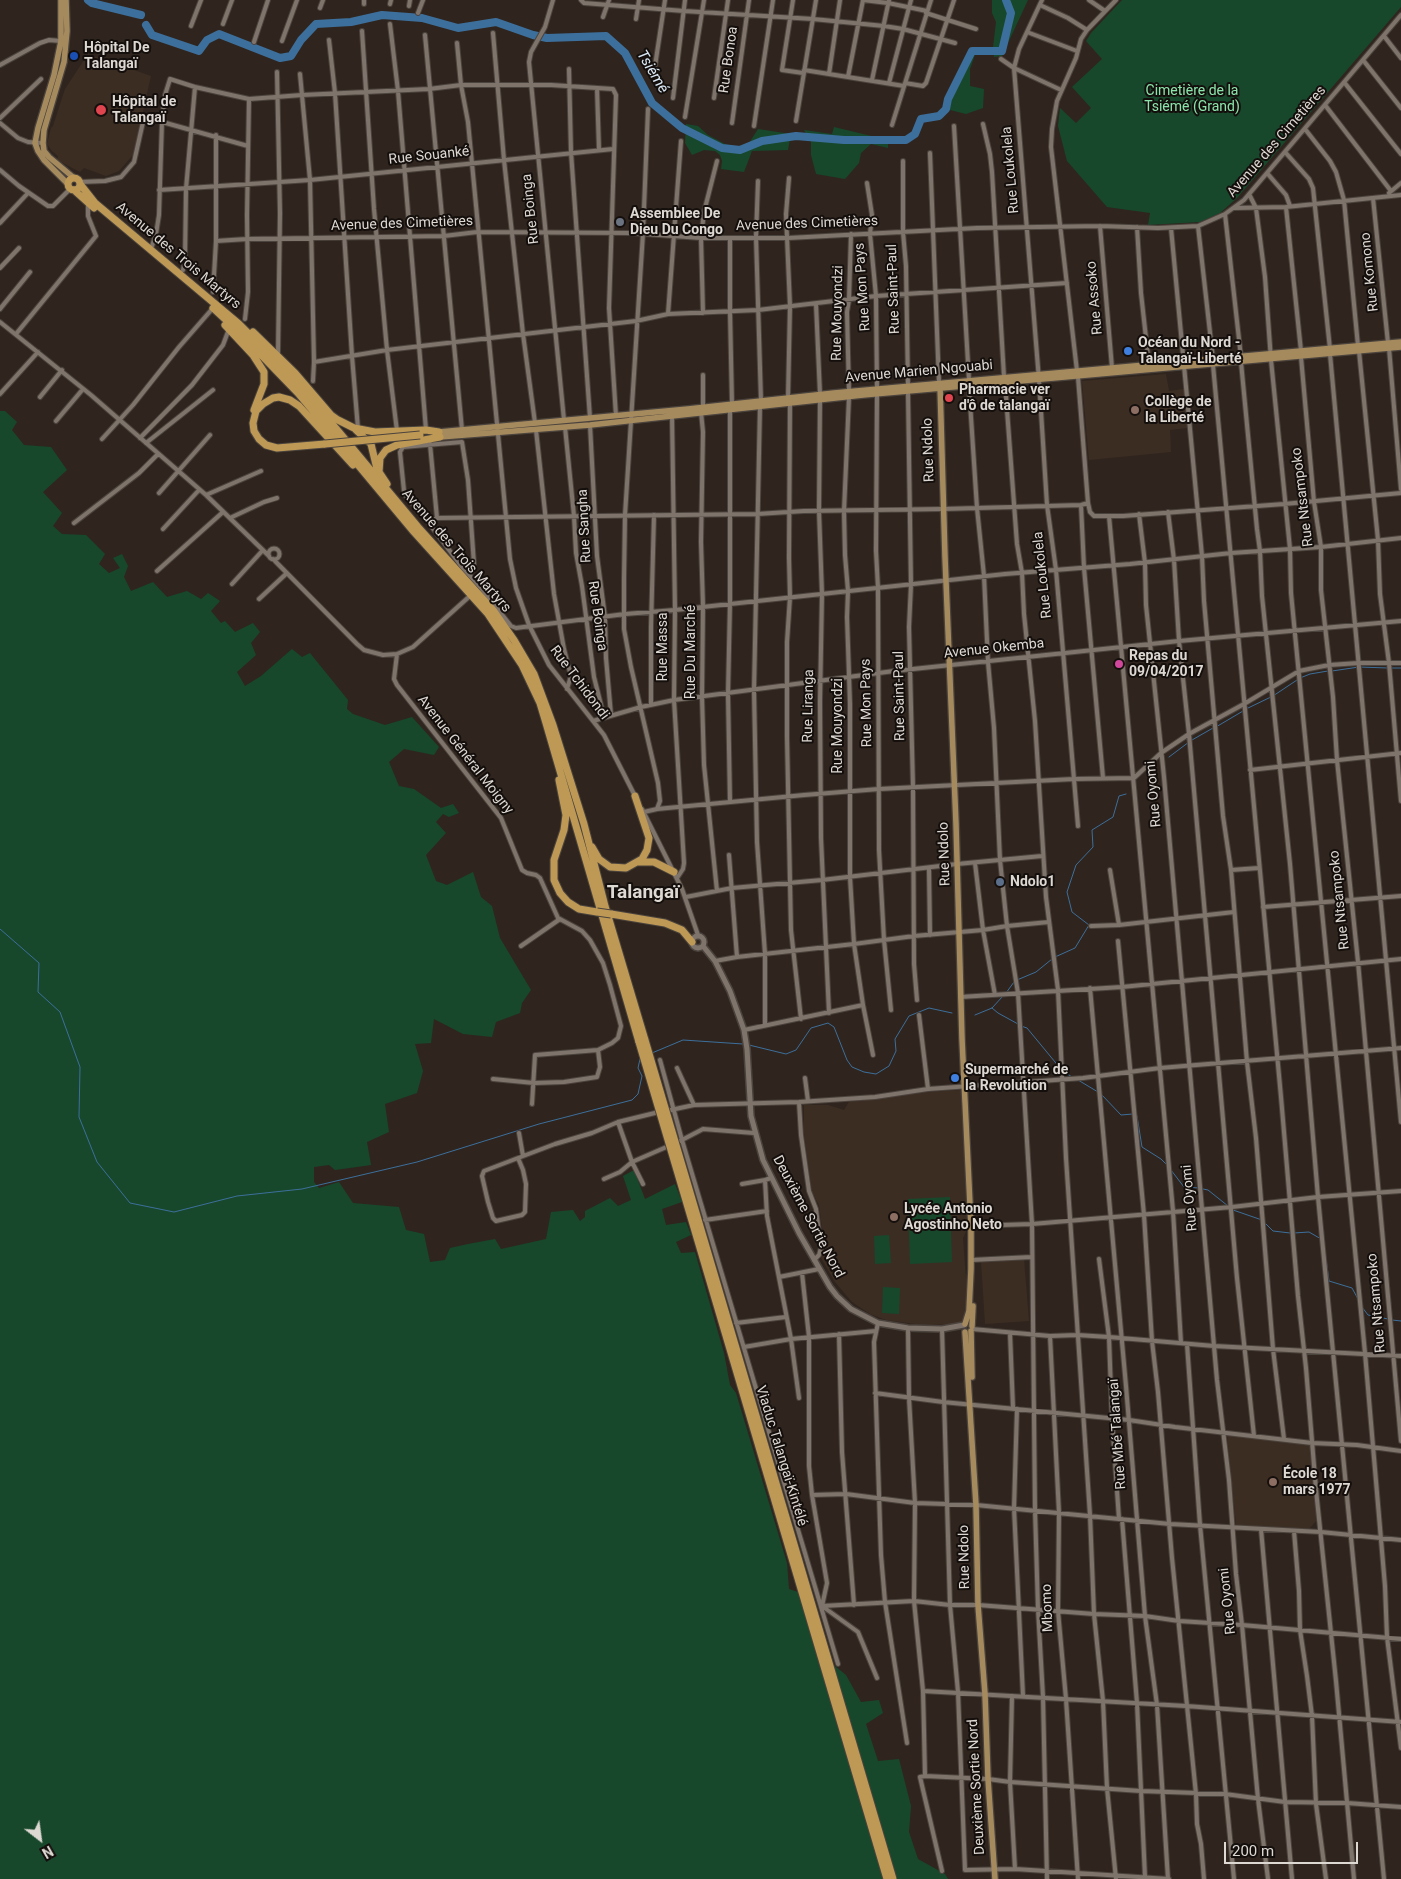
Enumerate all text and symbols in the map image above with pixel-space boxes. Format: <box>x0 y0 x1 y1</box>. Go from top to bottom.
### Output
street label: Rue Bonoa <box>716 26 742 94</box>
place label: Hôpital De Talangaï <box>84 40 149 72</box>
water label: Tsiémé <box>632 47 672 97</box>
marker: Hôpital De Talangaï <box>68 50 80 62</box>
park label: Cimetière de la Tsiémé (Grand) <box>1144 83 1240 115</box>
street label: Avenue des Cimetières <box>1224 83 1330 201</box>
place label: Hôpital de Talangaï <box>112 94 176 126</box>
marker: Hôpital de Talangaï <box>94 103 108 117</box>
street label: Rue Loukolela <box>999 126 1023 214</box>
street label: Rue Souanké <box>388 143 470 169</box>
street label: Rue Boinga <box>519 173 543 245</box>
street label: Avenue des Trois Martyrs <box>112 199 244 313</box>
place label: Assemblee De Dieu Du Congo <box>630 206 723 238</box>
street label: Avenue des Cimetières <box>331 213 473 235</box>
street label: Avenue des Cimetières <box>736 213 878 235</box>
marker: Assemblee De Dieu Du Congo <box>614 216 626 228</box>
street label: Rue Komono <box>1357 231 1383 313</box>
street label: Rue Mon Pays <box>852 242 874 332</box>
street label: Rue Saint-Paul <box>884 244 904 334</box>
street label: Rue Assoko <box>1083 260 1107 336</box>
street label: Rue Mouyondzi <box>829 265 847 361</box>
place label: Océan du Nord - Talangaï-Liberté <box>1138 335 1241 368</box>
marker: Océan du Nord - Talangaï-Liberté <box>1122 345 1134 357</box>
street label: Avenue Marien Ngouabi <box>844 357 994 387</box>
place label: Pharmacie ver d'ô de talangaï <box>959 382 1050 414</box>
marker: Pharmacie ver d'ô de talangaï <box>943 392 955 404</box>
place label: Collège de la Liberté <box>1145 394 1212 427</box>
marker: Collège de la Liberté <box>1129 404 1141 416</box>
street label: Rue Ndolo <box>919 417 939 483</box>
street label: Rue Ntsampoko <box>1289 446 1317 548</box>
street label: Avenue des Trois Martyrs <box>398 486 514 616</box>
street label: Rue Sangha <box>575 489 595 563</box>
street label: Rue Loukolela <box>1030 531 1056 619</box>
street label: Rue Boinga <box>584 580 610 652</box>
street label: Rue Du Marché <box>683 605 699 699</box>
street label: Rue Massa <box>655 612 671 682</box>
street label: Avenue Okemba <box>943 635 1045 663</box>
street label: Rue Tchidondi <box>546 643 612 723</box>
place label: Repas du 09/04/2017 <box>1129 648 1204 680</box>
street label: Rue Saint-Paul <box>891 651 909 741</box>
street label: Rue Mon Pays <box>858 658 876 748</box>
marker: Repas du 09/04/2017 <box>1113 658 1125 670</box>
street label: Rue Liranga <box>800 669 818 743</box>
street label: Rue Mouyondzi <box>830 678 846 774</box>
street label: Avenue Général Moigny <box>413 692 517 818</box>
street label: Rue Oyomi <box>1143 760 1165 828</box>
street label: Rue Ndolo <box>935 821 955 887</box>
street label: Rue Ntsampoko <box>1326 849 1354 951</box>
place label: Ndolo1 <box>1010 874 1055 890</box>
marker: Ndolo1 <box>994 876 1006 888</box>
district label: Talangaï <box>607 882 679 904</box>
place label: Supermarché de la Revolution <box>965 1062 1068 1094</box>
marker: Supermarché de la Revolution <box>949 1072 961 1084</box>
street label: Deuxième Sortie Nord <box>769 1153 847 1281</box>
street label: Rue Oyomi <box>1179 1164 1201 1232</box>
place label: Lycée Antonio Agostinho Neto <box>904 1201 1002 1234</box>
marker: Lycée Antonio Agostinho Neto <box>888 1211 900 1223</box>
street label: Rue Ntsampoko <box>1364 1253 1390 1353</box>
street label: Rue Mbé Talangaï <box>1106 1378 1130 1490</box>
street label: Viaduc Talangaï-Kintélé <box>752 1384 810 1528</box>
place label: École 18 mars 1977 <box>1283 1466 1351 1498</box>
marker: École 18 mars 1977 <box>1267 1476 1279 1488</box>
street label: Rue Ndolo <box>956 1525 974 1589</box>
street label: Rue Oyomi <box>1216 1567 1240 1635</box>
street label: Mbomo <box>1039 1584 1057 1632</box>
street label: Deuxième Sortie Nord <box>965 1719 989 1855</box>
north arrow <box>15 1814 65 1864</box>
scale bar <box>1226 1832 1360 1864</box>
text: 200 m <box>1232 1842 1274 1860</box>
text: N <box>39 1843 56 1861</box>

